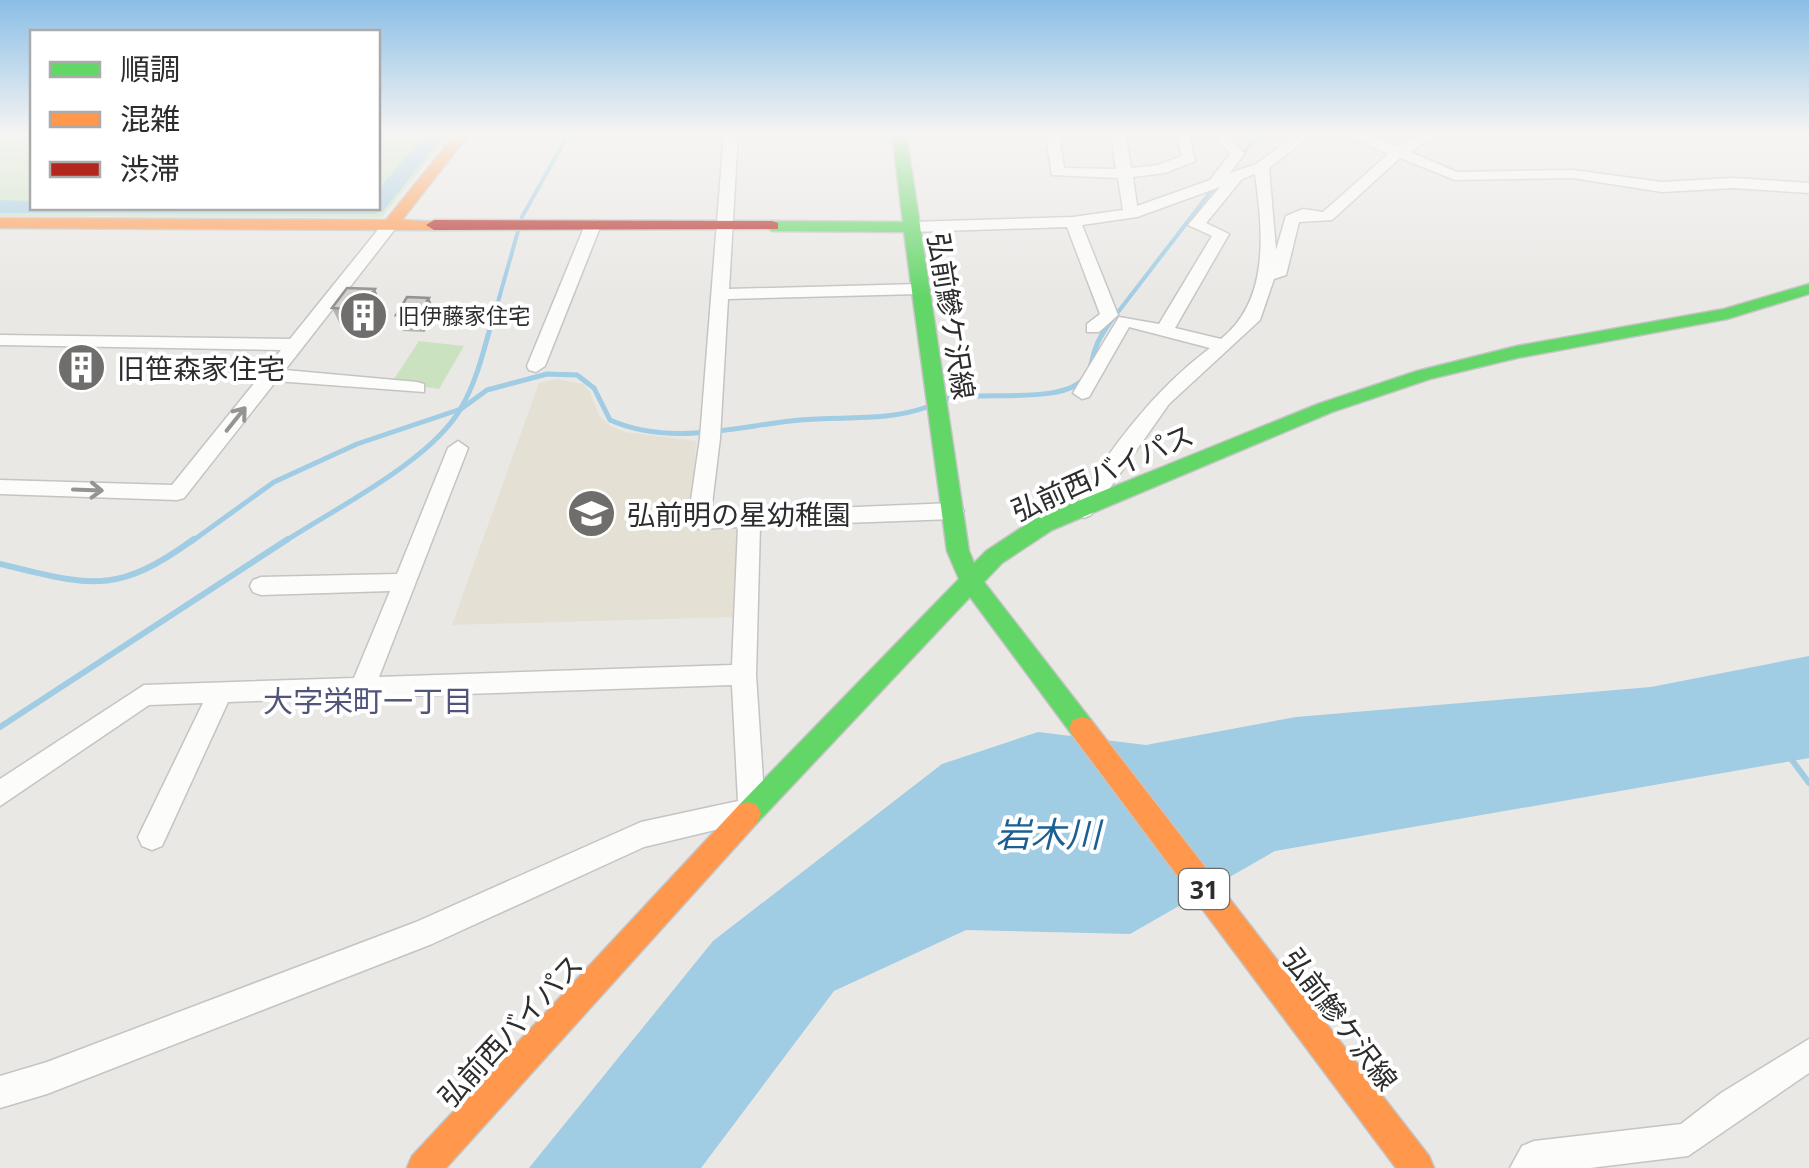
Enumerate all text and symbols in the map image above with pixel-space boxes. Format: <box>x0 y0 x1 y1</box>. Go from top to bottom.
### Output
legend <box>30 30 380 210</box>
text: 順調 <box>120 48 180 89</box>
text: 混雑 <box>120 98 180 139</box>
text: 渋滞 <box>120 148 180 189</box>
street label: 弘前鰺ケ沢線 <box>920 230 984 402</box>
building icon: 旧伊藤家住宅 <box>337 289 389 341</box>
place label: 旧伊藤家住宅 <box>398 300 530 330</box>
building icon: 旧笹森家住宅 <box>56 342 108 394</box>
place label: 旧笹森家住宅 <box>117 349 285 387</box>
one-way arrow <box>225 406 246 433</box>
street label: 弘前西バイパス <box>1005 415 1199 529</box>
one-way arrow <box>72 481 104 500</box>
school or university icon: 弘前明の星幼稚園 <box>566 488 618 540</box>
place label: 弘前明の星幼稚園 <box>627 495 851 533</box>
district label: 大字栄町一丁目 <box>263 680 473 721</box>
water label: 岩木川 <box>995 810 1104 857</box>
road number: 31 <box>1179 869 1229 909</box>
street label: 弘前鰺ケ沢線 <box>1275 940 1407 1098</box>
street label: 弘前西バイパス <box>429 946 591 1114</box>

